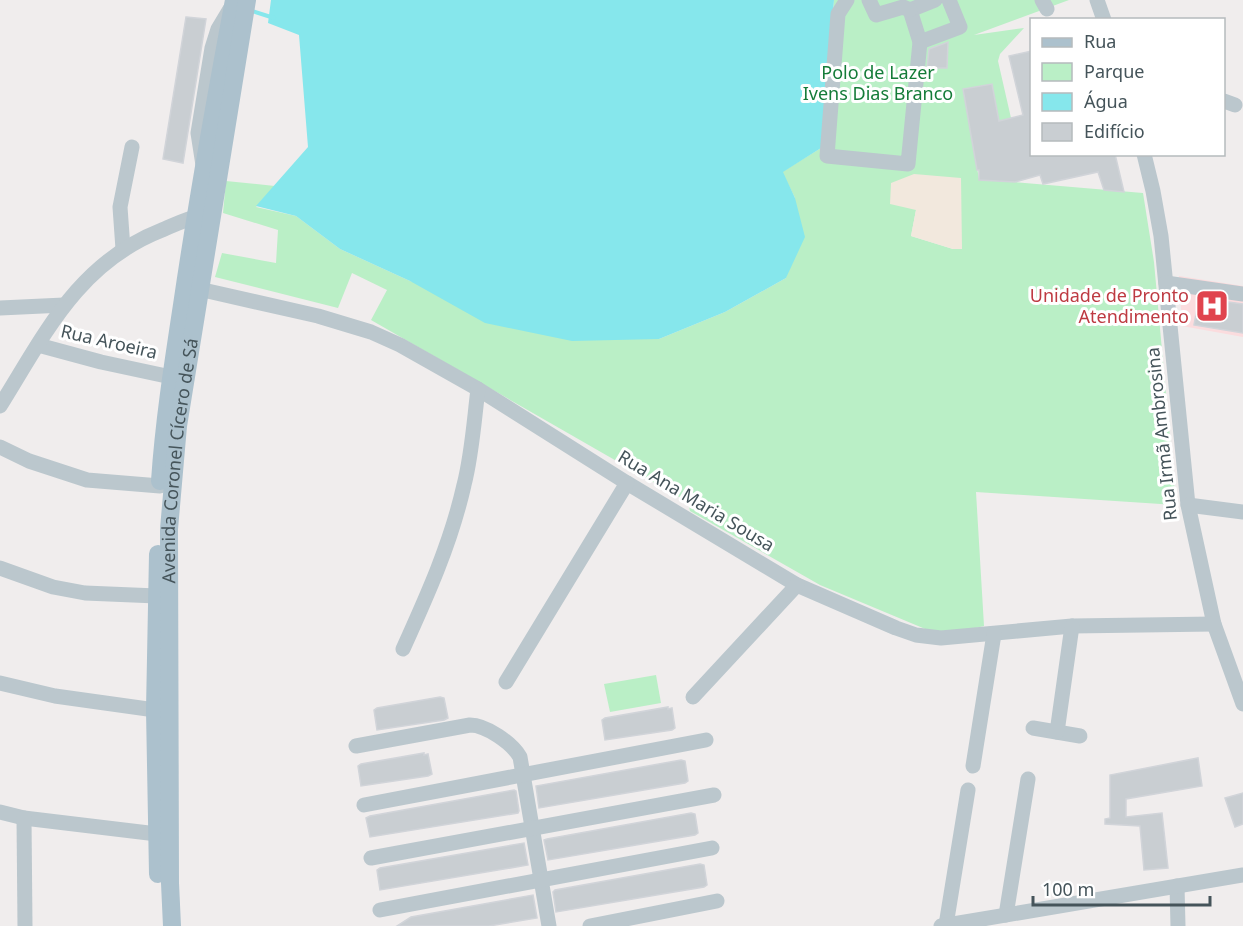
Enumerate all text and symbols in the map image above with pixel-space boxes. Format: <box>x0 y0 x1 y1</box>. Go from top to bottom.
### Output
legend <box>1030 18 1225 156</box>
text: Rua <box>1084 29 1116 53</box>
text: Parque <box>1084 59 1144 83</box>
park label: Polo de Lazer Ivens Dias Branco <box>803 60 953 105</box>
text: Água <box>1084 89 1128 113</box>
text: Edifício <box>1084 119 1145 143</box>
place label: Unidade de Pronto Atendimento <box>1030 283 1189 328</box>
hospital icon: Unidade de Pronto Atendimento <box>1194 288 1230 324</box>
street label: Rua Aroeira <box>59 318 160 364</box>
street label: Avenida Coronel Cícero de Sá <box>156 336 203 583</box>
street label: Rua Irmã Ambrosina <box>1140 346 1182 522</box>
street label: Rua Ana Maria Sousa <box>614 444 779 556</box>
scale bar <box>1033 869 1210 907</box>
text: 100 m <box>1042 877 1094 901</box>

